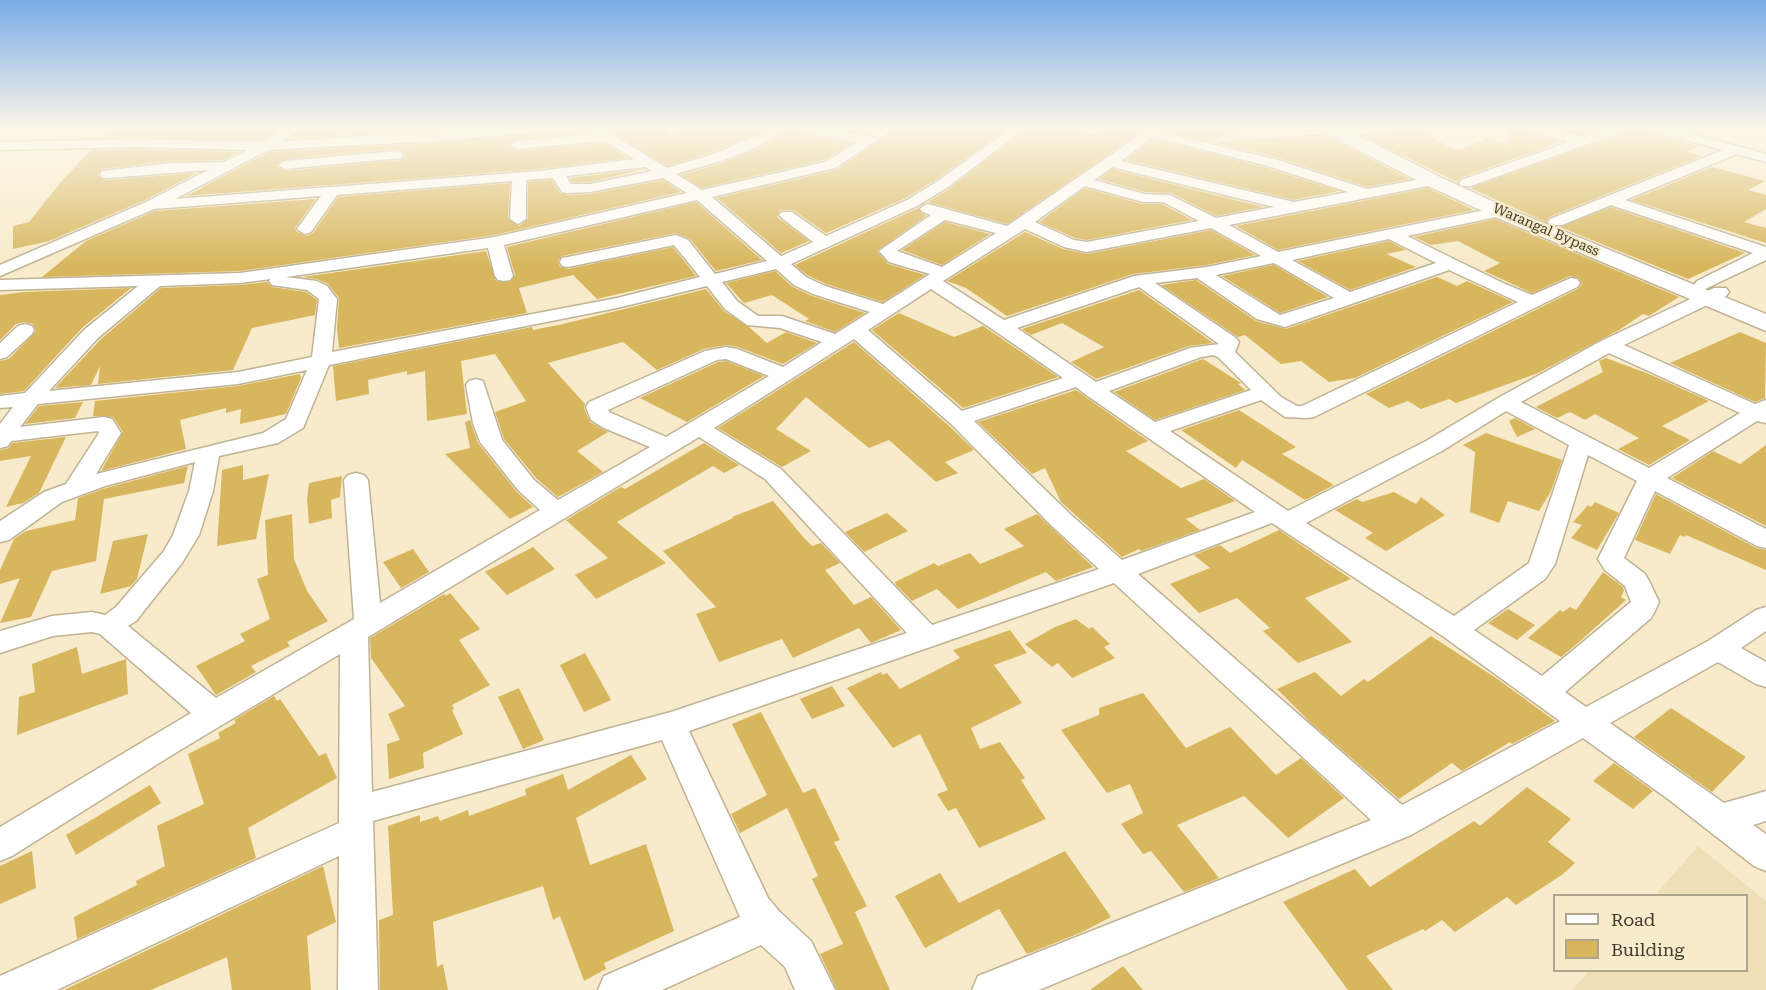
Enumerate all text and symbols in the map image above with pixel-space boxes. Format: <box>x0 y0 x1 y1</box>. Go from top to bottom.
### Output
street label: Warangal Bypass <box>1490 200 1602 260</box>
legend <box>1553 894 1748 972</box>
text: Road <box>1611 909 1655 930</box>
text: Building <box>1611 939 1685 960</box>

